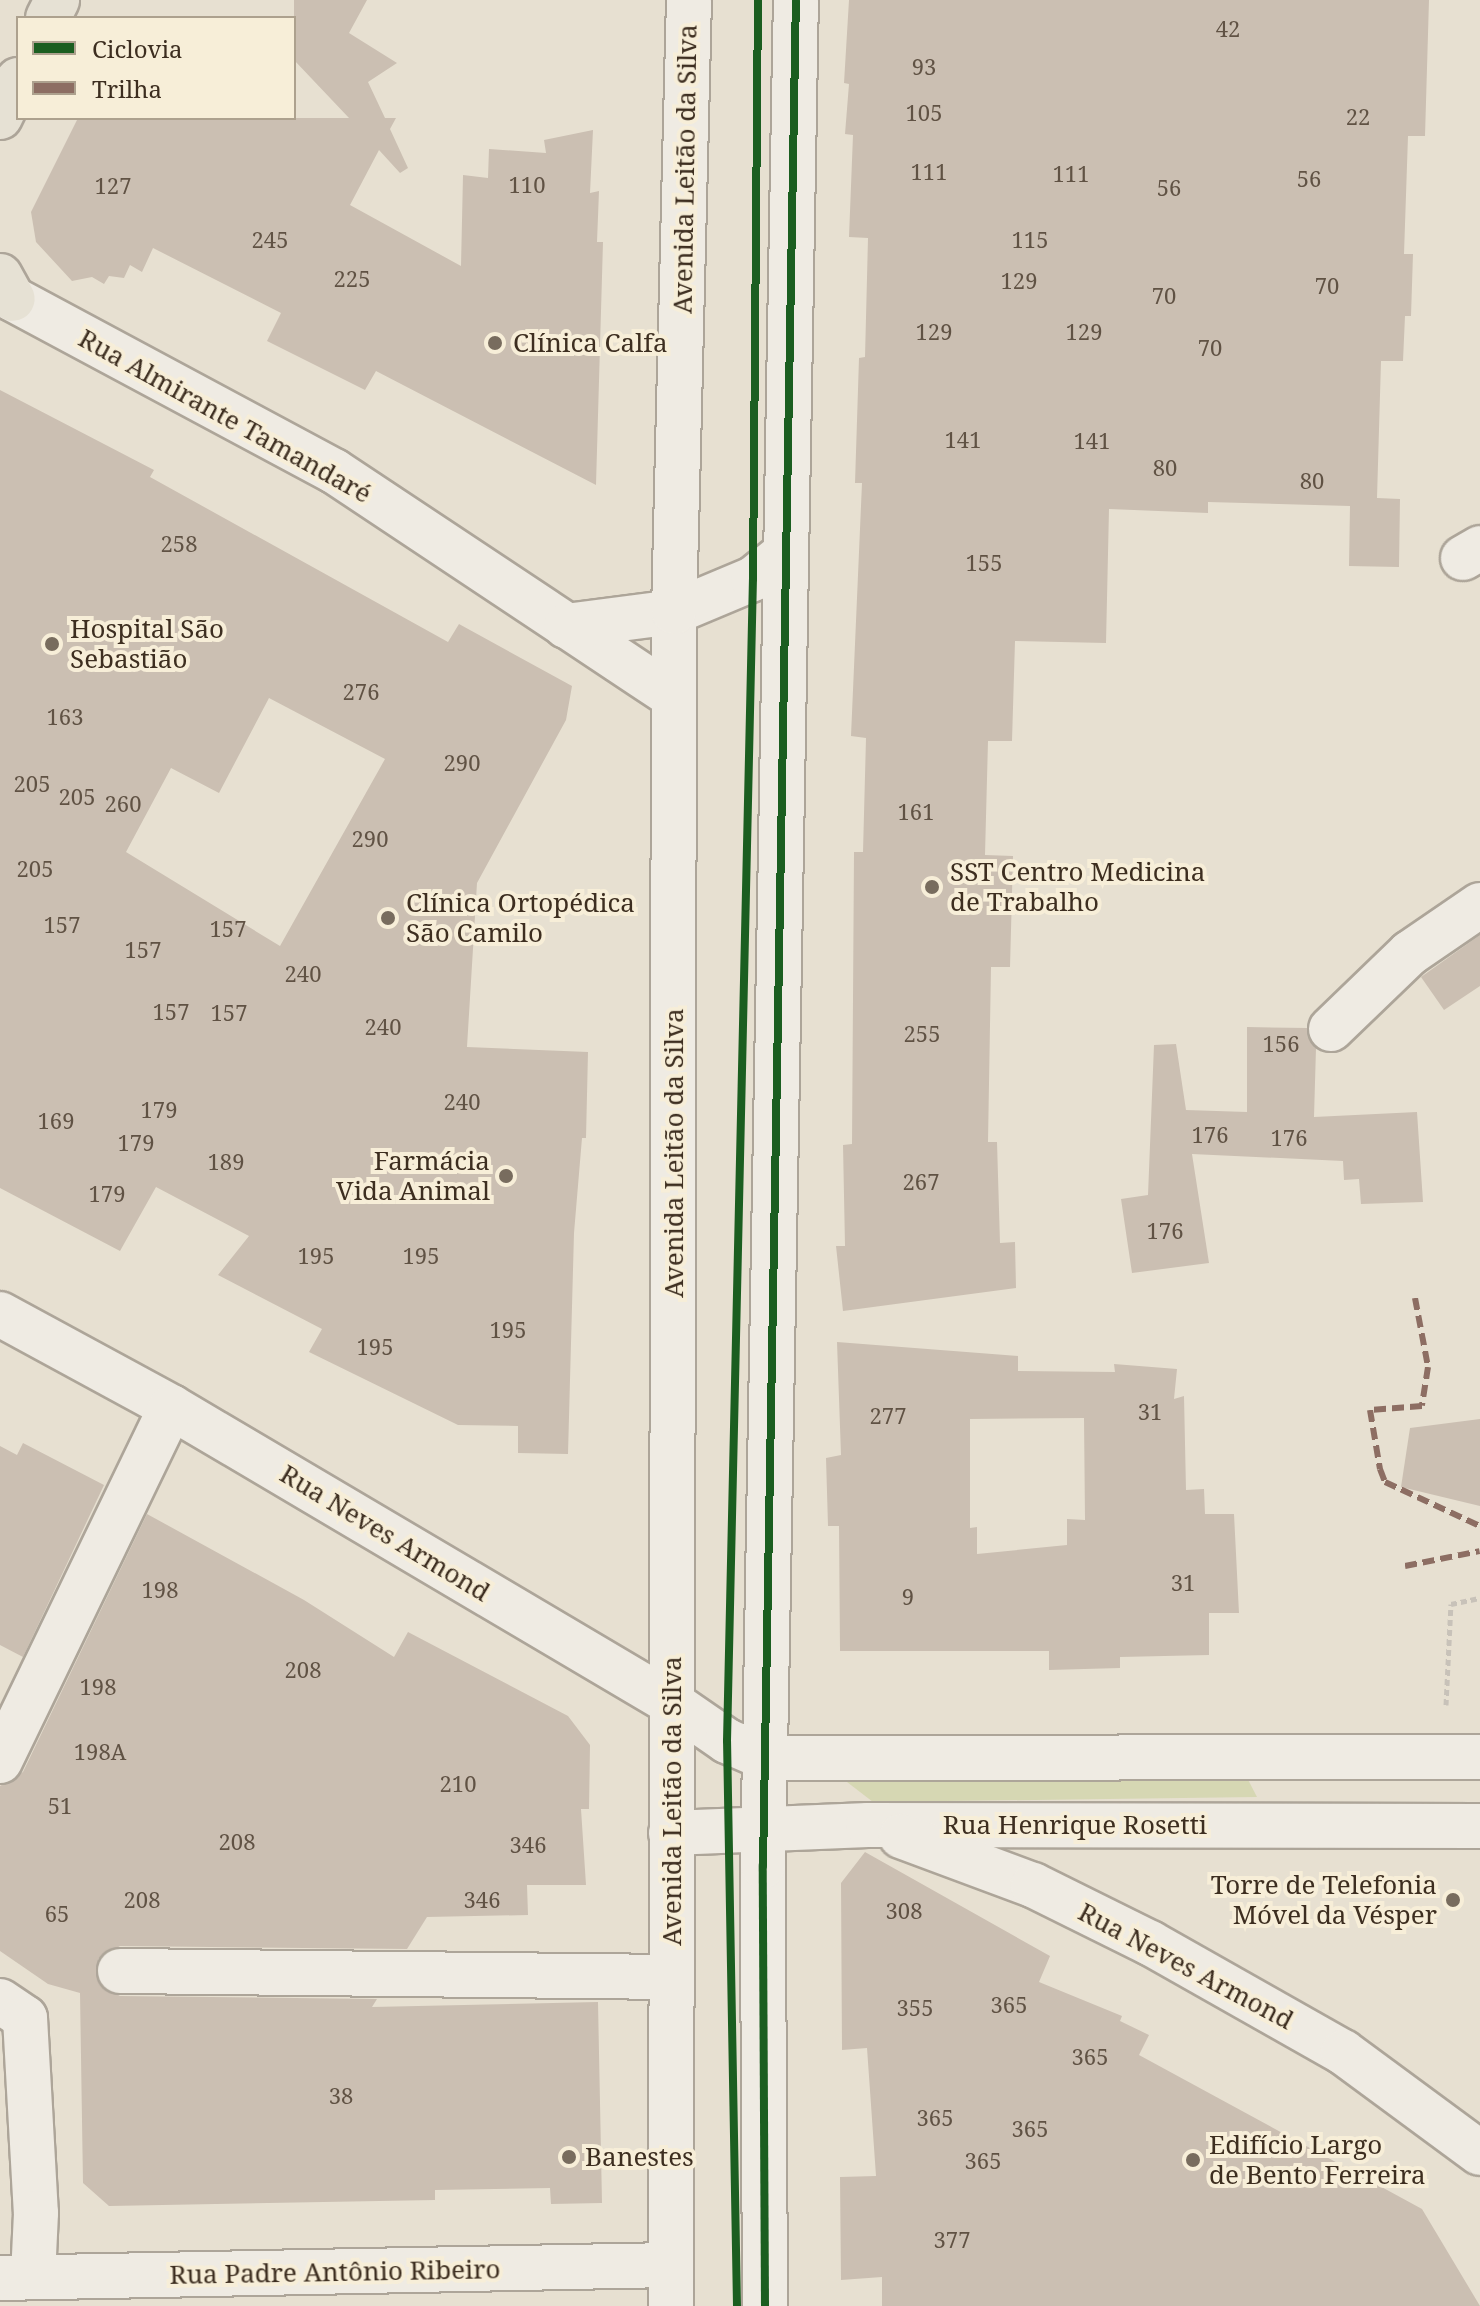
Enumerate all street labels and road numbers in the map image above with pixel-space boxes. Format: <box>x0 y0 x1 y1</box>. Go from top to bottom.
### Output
street label: Avenida Leitão da Silva <box>667 24 703 314</box>
street label: Rua Almirante Tamandaré <box>73 322 377 510</box>
street label: Avenida Leitão da Silva <box>658 1008 690 1298</box>
street label: Rua Neves Armond <box>275 1458 495 1608</box>
street label: Avenida Leitão da Silva <box>656 1656 688 1946</box>
street label: Rua Henrique Rosetti <box>943 1809 1207 1841</box>
street label: Rua Neves Armond <box>1073 1896 1299 2036</box>
street label: Rua Padre Antônio Ribeiro <box>169 2254 501 2290</box>

